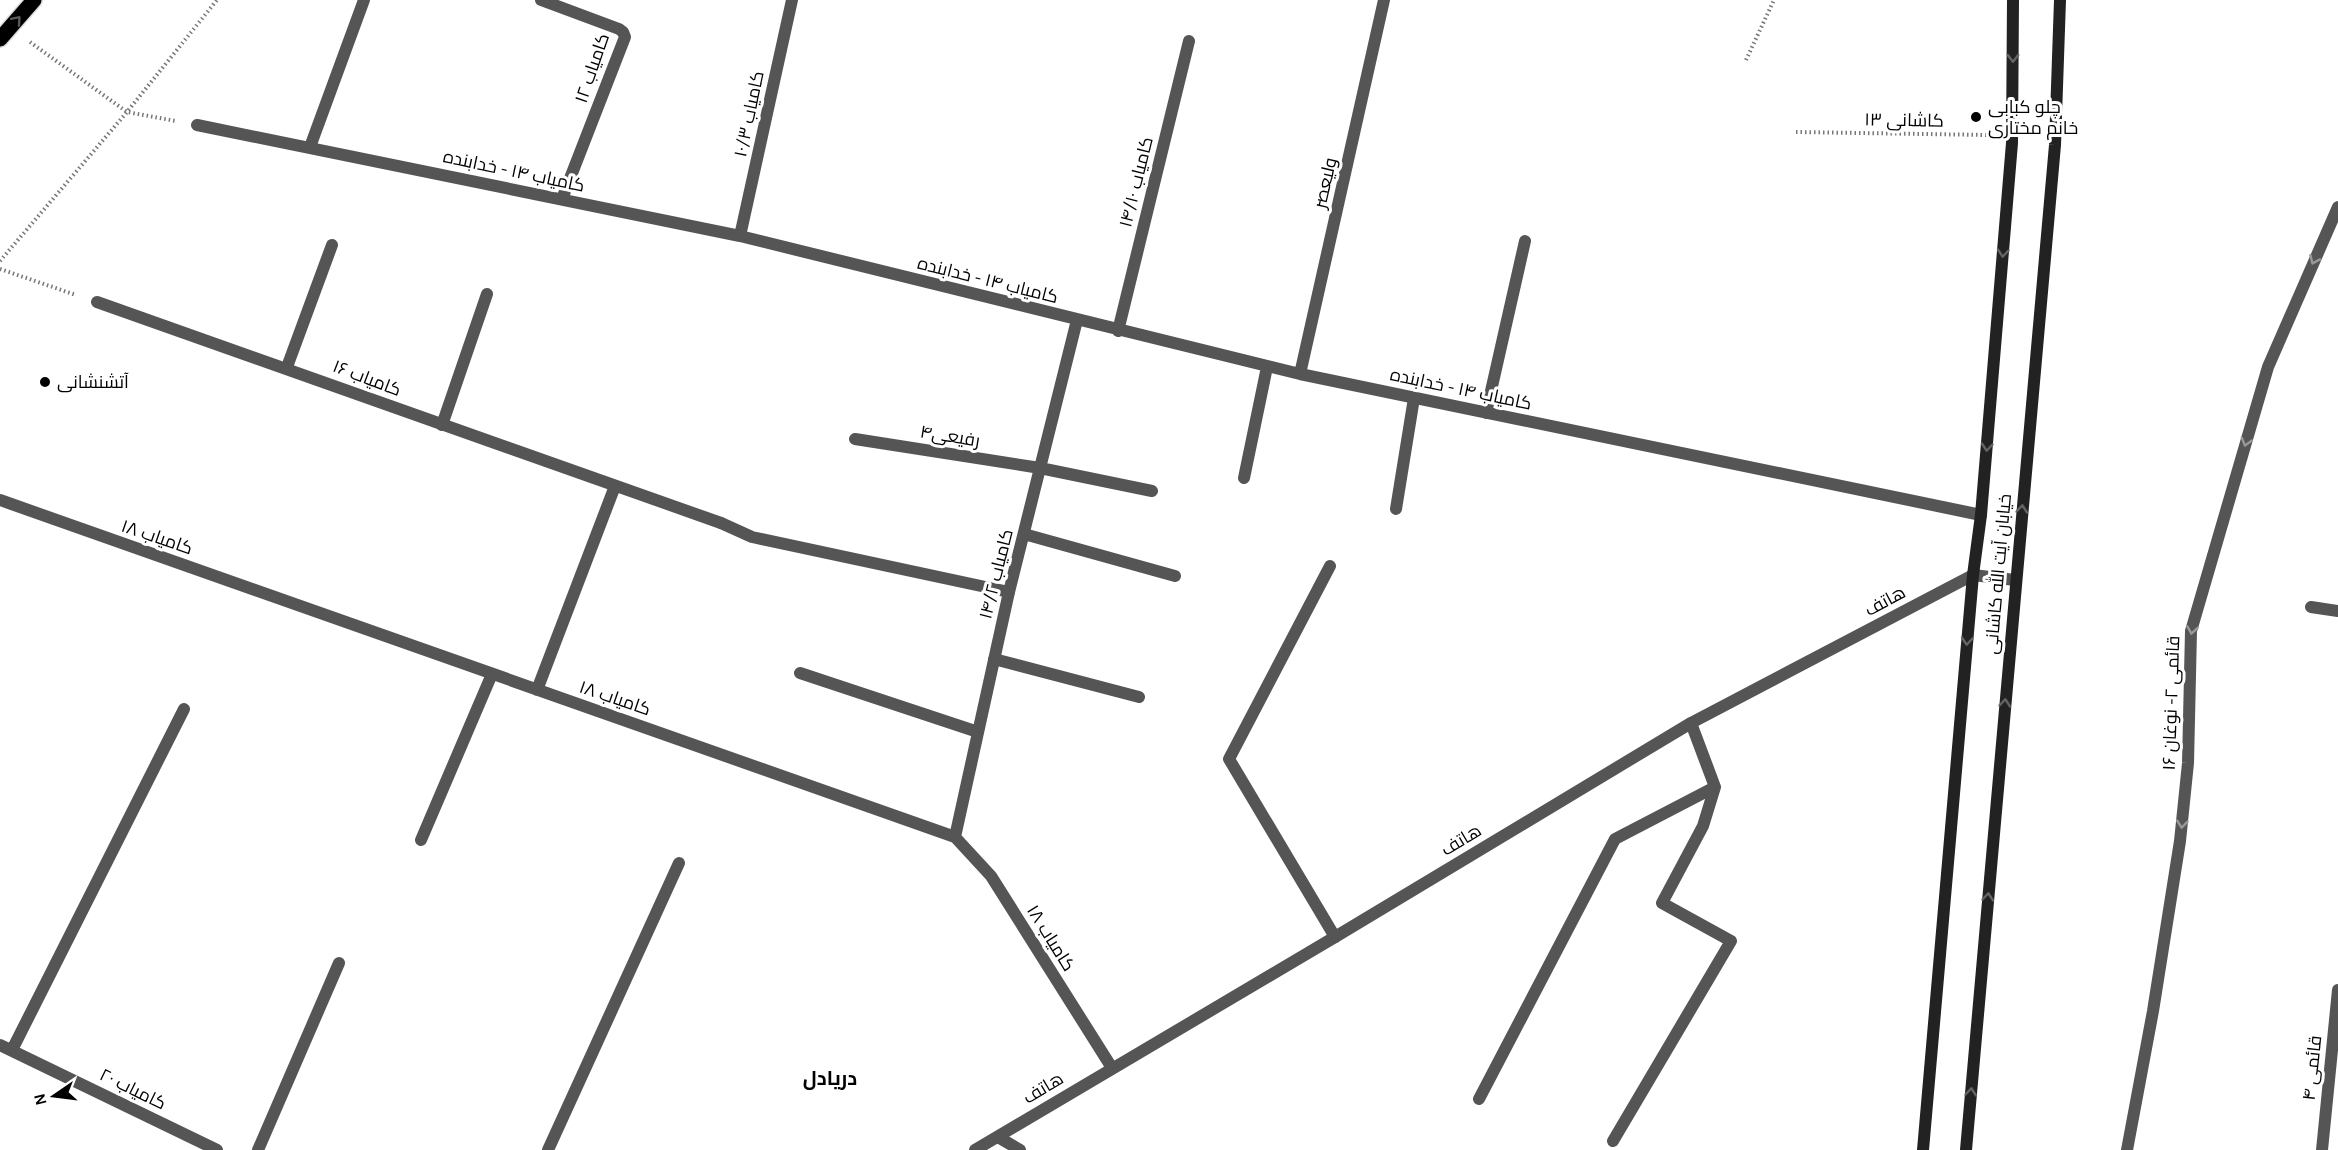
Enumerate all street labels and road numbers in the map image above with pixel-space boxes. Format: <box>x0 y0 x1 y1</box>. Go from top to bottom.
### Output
street label: کامیاب ۱۲ <box>570 30 614 106</box>
street label: کامیاب ۱۰/۳ <box>729 69 769 159</box>
street label: کاشانی ۱۳ <box>1864 108 1944 132</box>
street label: کامیاب ۱۴/۱۰ <box>1114 134 1158 230</box>
street label: کامیاب ۱۴ - خدابنده <box>441 145 587 197</box>
street label: ولیعصر <box>1308 155 1342 212</box>
street label: کامیاب ۱۴ - خدابنده <box>915 252 1061 308</box>
street label: کامیاب ۱۶ <box>330 355 404 401</box>
street label: کامیاب ۱۴ - خدابنده <box>1388 363 1534 415</box>
street label: رفیعی۴ <box>919 420 981 452</box>
street label: خیابان آیت الله کاشانی <box>1979 493 2016 655</box>
street label: کامیاب ۱۸ <box>118 515 196 559</box>
street label: کامیاب ۱۴/۲ <box>974 527 1018 621</box>
street label: هاتف <box>1861 581 1909 621</box>
street label: قائمی ۲- نوغان ۱۶ <box>2158 635 2184 771</box>
street label: کامیاب ۱۸ <box>576 676 654 720</box>
street label: هاتف <box>1437 819 1485 861</box>
street label: کامیاب ۱۸ <box>1022 901 1080 975</box>
street label: قائمی ۴ <box>2298 1034 2326 1102</box>
street label: کامیاب ۲۰ <box>96 1064 170 1114</box>
street label: هاتف <box>1019 1067 1067 1109</box>

